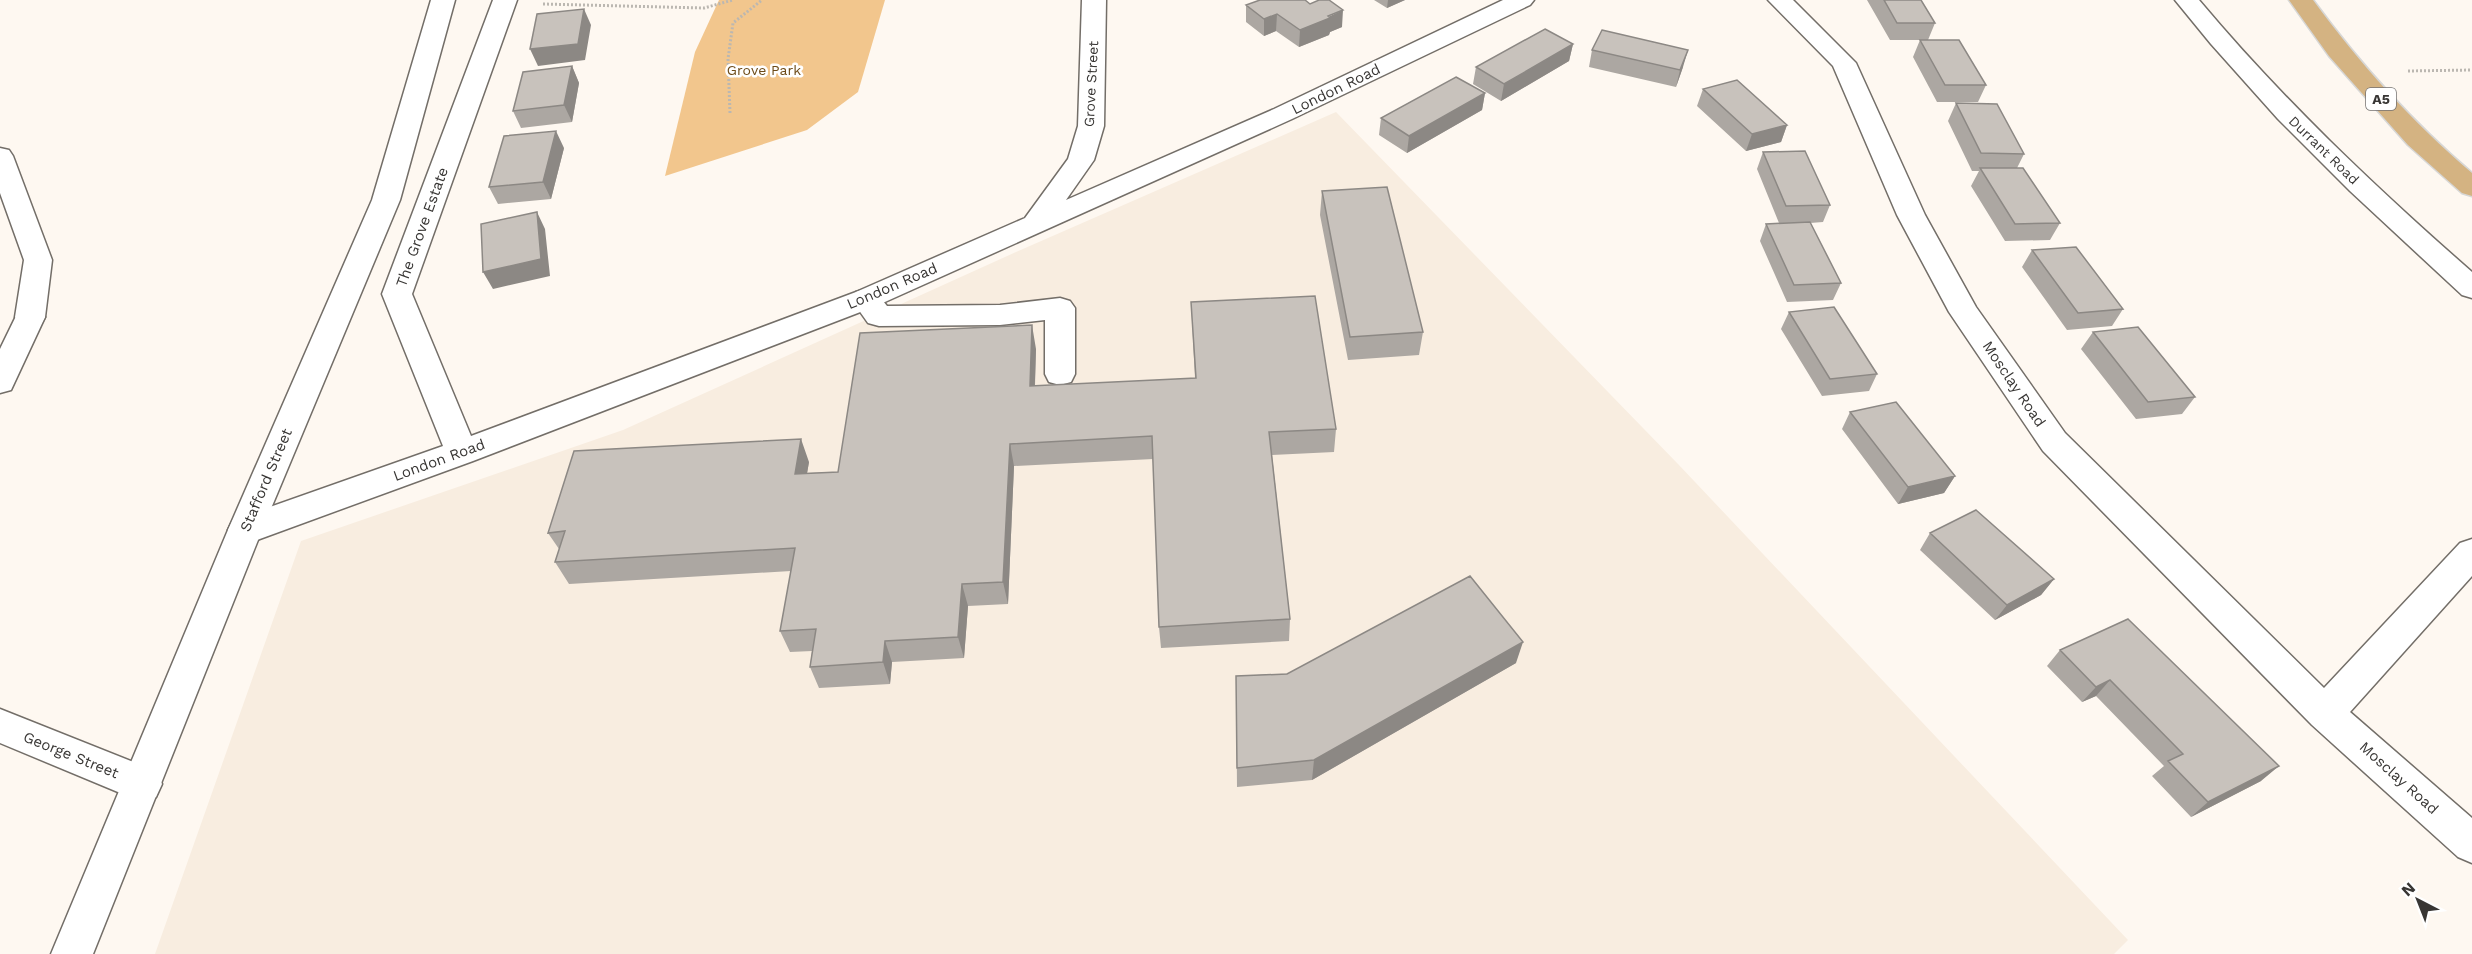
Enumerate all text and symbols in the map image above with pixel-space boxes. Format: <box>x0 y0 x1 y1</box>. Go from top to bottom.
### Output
street label: Grove Street <box>1081 40 1101 128</box>
street label: London Road <box>1289 60 1383 118</box>
park label: Grove Park <box>727 62 801 78</box>
road number: A5 <box>2366 88 2396 110</box>
street label: Durrant Road <box>2286 113 2362 187</box>
street label: The Grove Estate <box>392 165 452 289</box>
street label: London Road <box>844 259 940 313</box>
street label: Mosclay Road <box>1979 338 2049 430</box>
street label: Stafford Street <box>236 425 296 534</box>
street label: London Road <box>391 435 487 485</box>
street label: George Street <box>21 728 122 783</box>
street label: Mosclay Road <box>2356 738 2442 818</box>
north arrow <box>2388 870 2448 930</box>
text: N <box>2398 878 2419 900</box>

